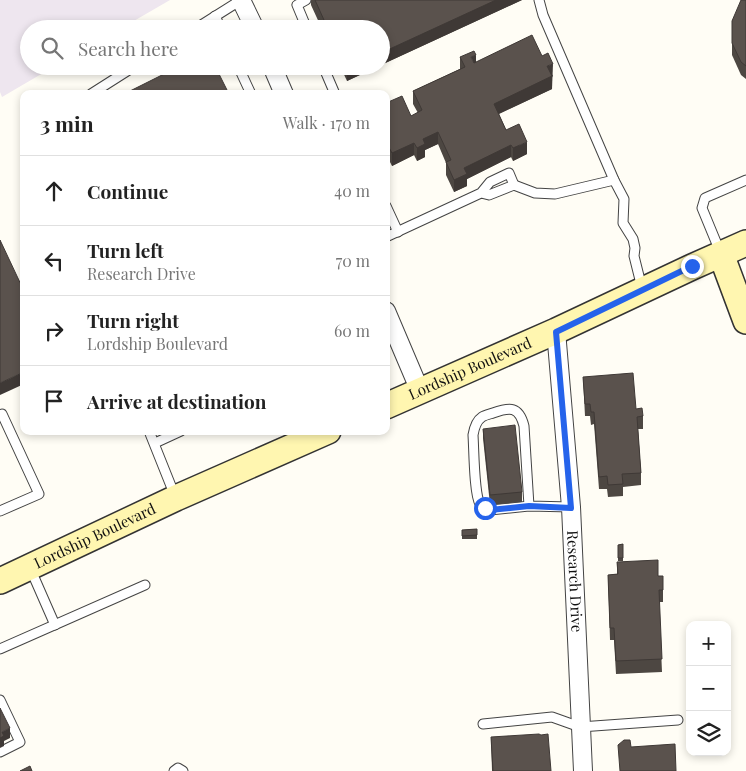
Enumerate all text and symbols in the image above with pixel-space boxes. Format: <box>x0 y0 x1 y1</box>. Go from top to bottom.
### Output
search box <box>20 20 390 75</box>
icon: search <box>38 34 66 62</box>
text: Search here <box>78 35 178 61</box>
text: 3 min <box>40 109 94 137</box>
text: Walk · 170 m <box>283 112 370 133</box>
icon: ahead <box>40 177 68 205</box>
text: Continue <box>87 178 168 204</box>
text: 40 m <box>334 180 370 201</box>
text: Turn left <box>87 237 164 263</box>
icon: left <box>40 247 68 275</box>
text: 70 m <box>336 250 370 271</box>
route end <box>681 255 704 278</box>
text: Research Drive <box>87 263 196 284</box>
text: Turn right <box>87 307 179 333</box>
icon: right <box>40 317 68 345</box>
text: 60 m <box>334 320 370 341</box>
street label: Lordship Boulevard <box>405 332 535 404</box>
text: Lordship Boulevard <box>87 333 228 354</box>
icon: arrive <box>40 387 68 415</box>
text: Arrive at destination <box>87 388 267 414</box>
route start <box>474 497 497 520</box>
street label: Lordship Boulevard <box>30 498 159 573</box>
street label: Research Drive <box>563 530 588 633</box>
map controls <box>686 621 731 756</box>
button: + <box>686 621 731 666</box>
button: − <box>686 666 731 711</box>
button: layers <box>686 711 731 756</box>

